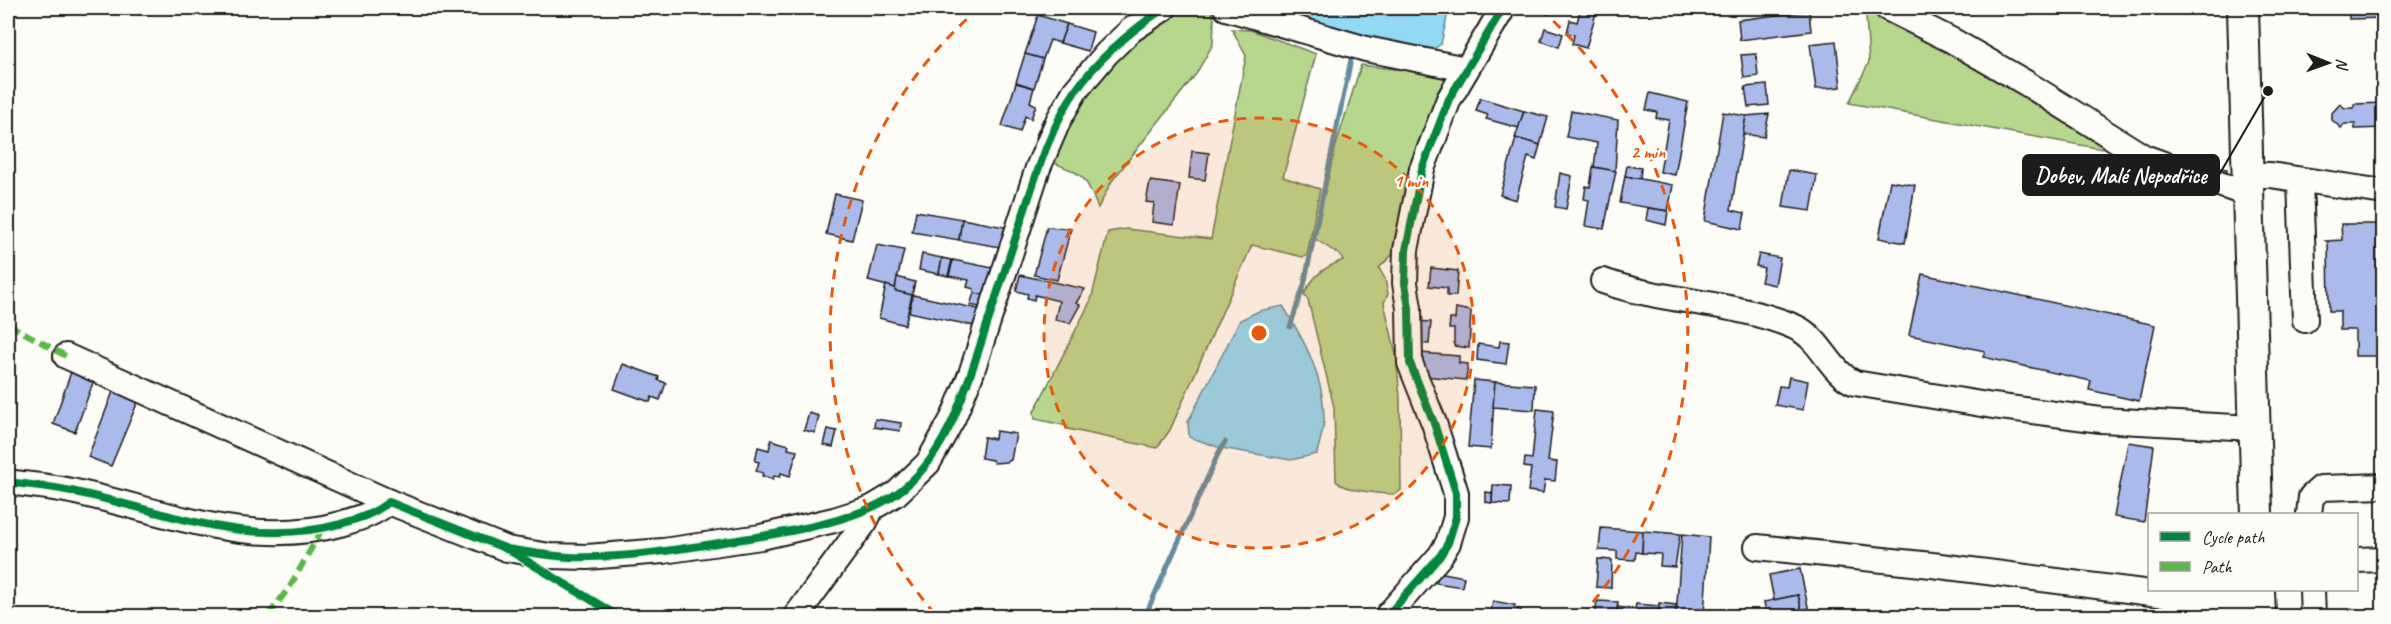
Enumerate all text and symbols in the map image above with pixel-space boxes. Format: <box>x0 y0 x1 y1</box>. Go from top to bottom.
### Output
north arrow <box>2298 33 2358 93</box>
text: N <box>2332 58 2352 71</box>
text: 2 min <box>1631 141 1666 163</box>
callout: Dobev, Malé Nepodřice <box>2023 155 2219 195</box>
text: Dobev, Malé Nepodřice <box>2035 162 2208 190</box>
text: 1 min <box>1394 170 1429 192</box>
centre of rings <box>1249 323 1269 343</box>
legend <box>2148 513 2358 591</box>
text: Cycle path <box>2202 526 2265 548</box>
text: Path <box>2202 556 2232 578</box>

